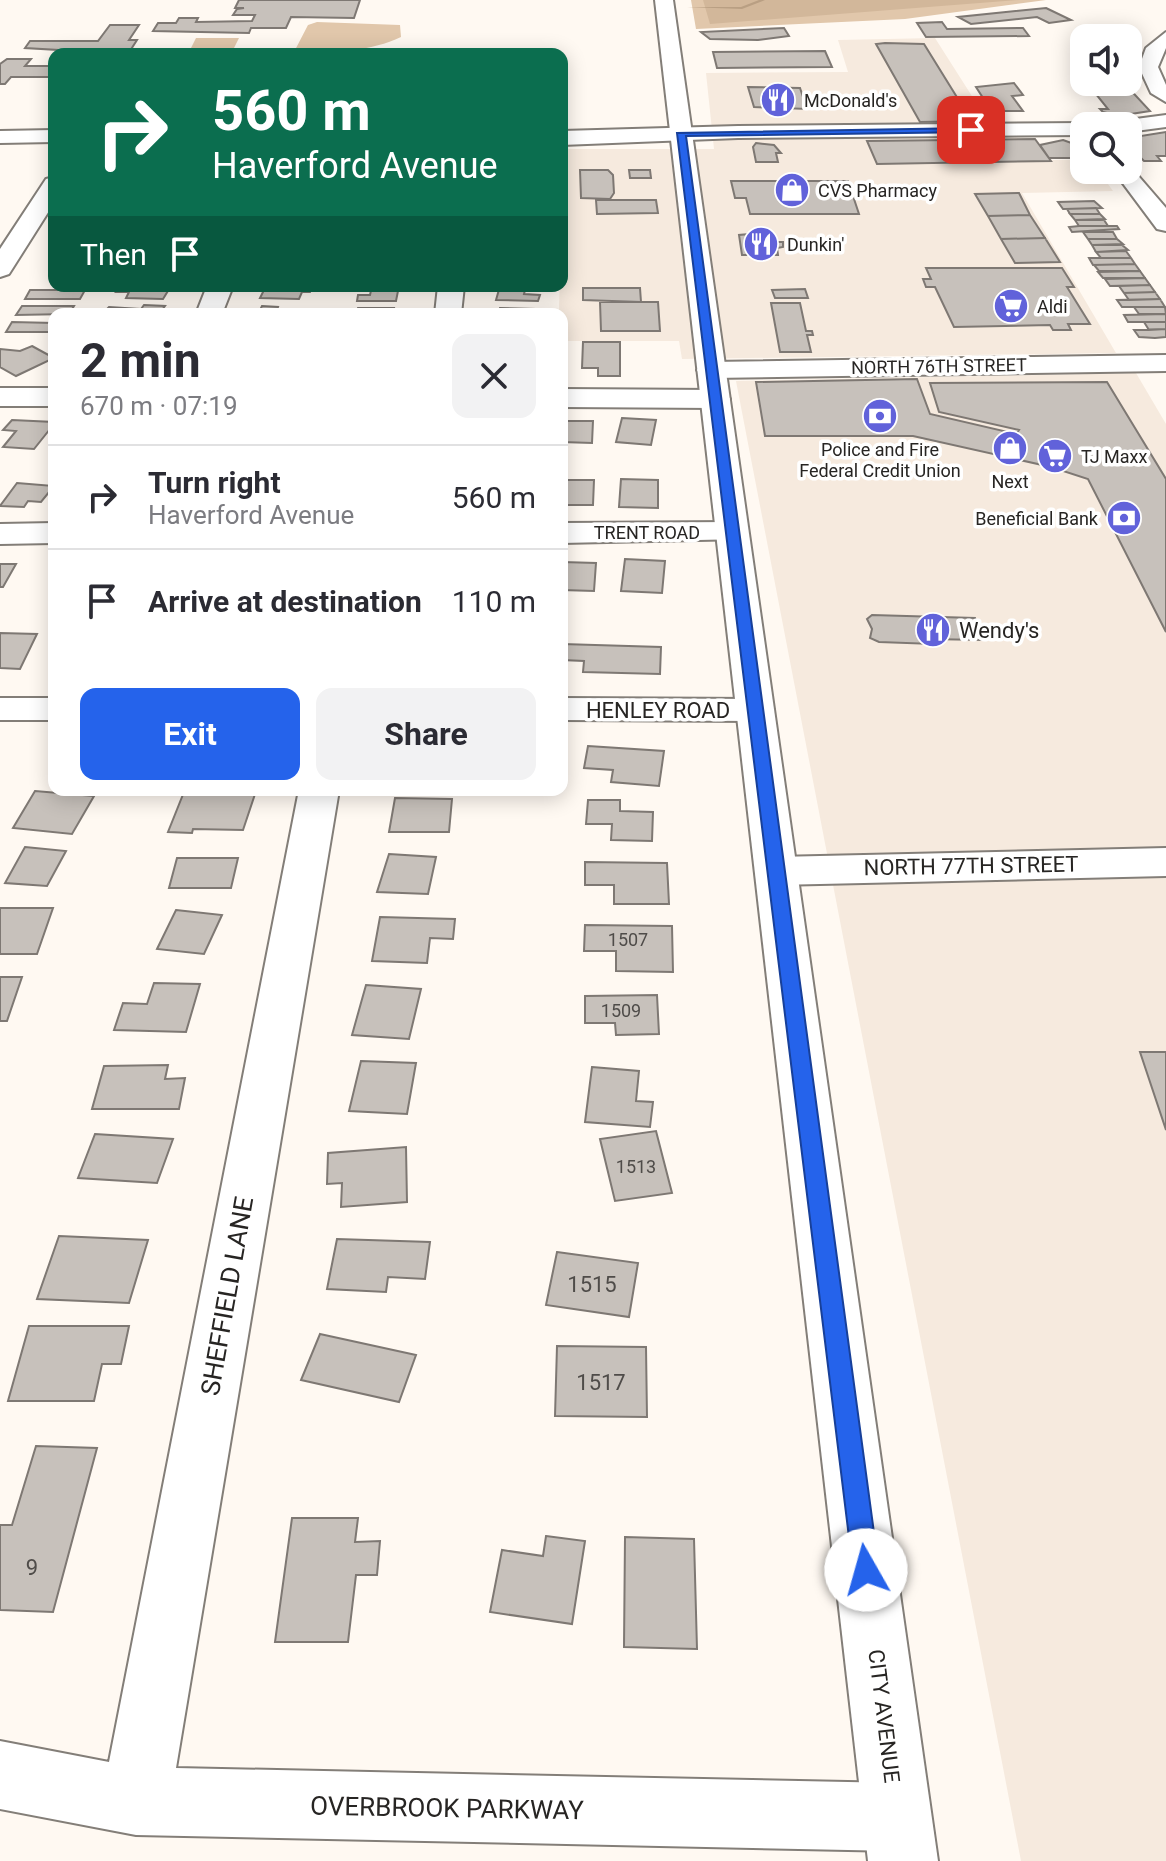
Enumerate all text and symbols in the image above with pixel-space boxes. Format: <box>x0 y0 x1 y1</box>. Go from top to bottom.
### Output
map controls <box>1070 24 1142 184</box>
button: sound <box>1070 24 1142 96</box>
text: 560 m <box>212 78 371 144</box>
icon: right <box>80 80 184 184</box>
restaurant icon: McDonald's <box>759 81 797 119</box>
place label: McDonald's <box>804 90 897 111</box>
pin <box>937 96 1005 164</box>
icon: arrive <box>949 108 993 152</box>
button: search <box>1070 112 1142 184</box>
text: Haverford Avenue <box>212 145 498 187</box>
shop icon: CVS Pharmacy <box>773 171 811 209</box>
place label: CVS Pharmacy <box>818 180 937 201</box>
restaurant icon: Dunkin' <box>742 225 780 263</box>
icon: arrive <box>163 232 207 276</box>
place label: Dunkin' <box>787 234 844 255</box>
text: Then <box>80 237 147 272</box>
supermarket icon: Aldi <box>992 287 1030 325</box>
place label: Aldi <box>1037 296 1068 317</box>
text: 2 min <box>80 332 201 389</box>
button: close <box>452 334 536 418</box>
street label: NORTH 76TH STREET <box>851 354 1027 378</box>
text: 670 m · 07:19 <box>80 391 238 421</box>
bank icon: Police and Fire Federal Credit Union <box>861 397 899 435</box>
shop icon: Next <box>991 429 1029 467</box>
supermarket icon: TJ Maxx <box>1036 437 1074 475</box>
place label: Police and Fire Federal Credit Union <box>799 439 961 481</box>
place label: TJ Maxx <box>1081 446 1147 467</box>
text: Turn right <box>148 465 281 500</box>
place label: Next <box>991 471 1029 492</box>
icon: right <box>80 475 124 519</box>
text: 560 m <box>452 480 536 515</box>
bank icon: Beneficial Bank <box>1105 499 1143 537</box>
text: Haverford Avenue <box>148 500 354 530</box>
place label: Beneficial Bank <box>975 508 1099 529</box>
street label: TRENT ROAD <box>594 522 700 543</box>
icon: arrive <box>80 579 124 623</box>
text: Arrive at destination <box>148 584 422 619</box>
text: 110 m <box>452 584 536 619</box>
restaurant icon: Wendy's <box>914 611 952 649</box>
place label: Wendy's <box>959 618 1039 643</box>
button: Exit <box>80 688 300 780</box>
button: Share <box>316 688 536 780</box>
street label: HENLEY ROAD <box>586 698 730 723</box>
street label: NORTH 77TH STREET <box>863 852 1079 880</box>
house number: 1507 <box>608 929 648 950</box>
house number: 1509 <box>601 1000 641 1021</box>
house number: 1513 <box>616 1156 656 1177</box>
street label: SHEFFIELD LANE <box>195 1194 259 1398</box>
house number: 1515 <box>567 1272 617 1297</box>
house number: 1517 <box>576 1370 626 1395</box>
position arrow <box>824 1528 908 1612</box>
house number: 9 <box>26 1555 38 1580</box>
street label: CITY AVENUE <box>863 1648 905 1784</box>
street label: OVERBROOK PARKWAY <box>310 1791 584 1825</box>

